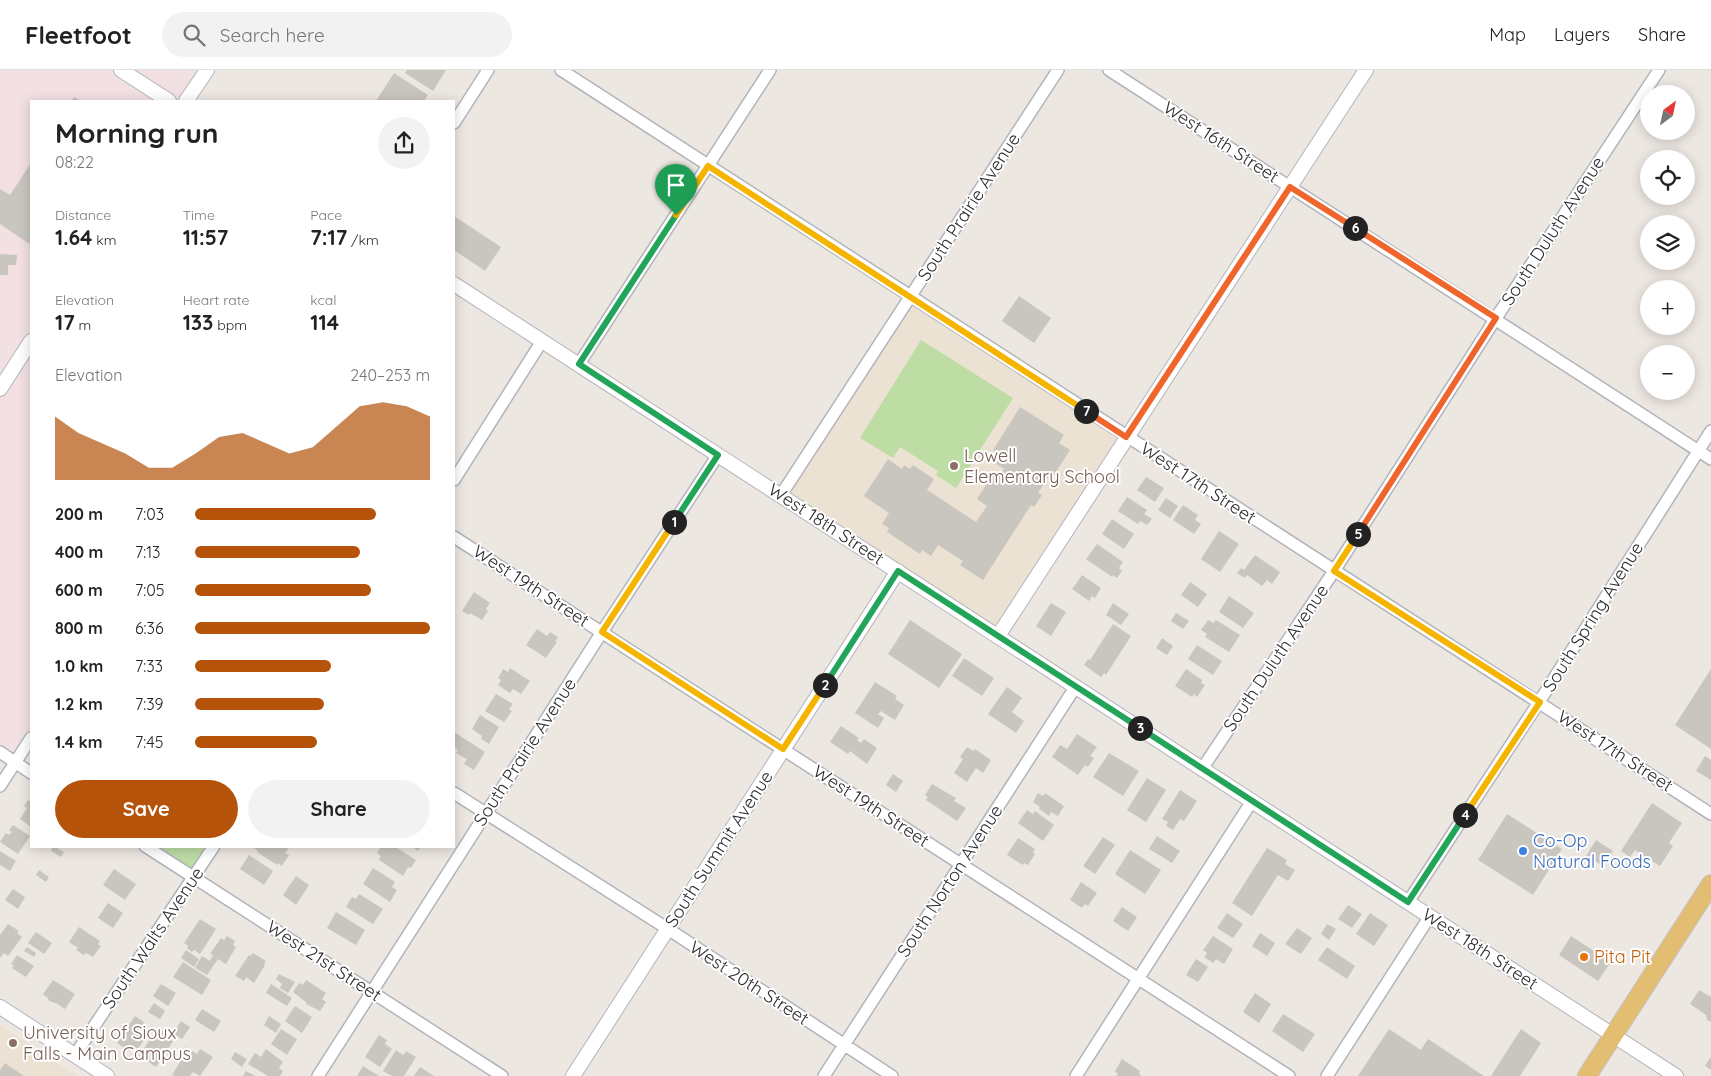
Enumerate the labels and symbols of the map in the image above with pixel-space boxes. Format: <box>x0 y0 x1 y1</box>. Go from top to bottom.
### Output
north arrow <box>1640 85 1695 140</box>
street label: West 16th Street <box>1159 96 1284 188</box>
street label: South Prairie Avenue <box>912 128 1025 285</box>
street label: South Duluth Avenue <box>1496 152 1609 309</box>
pin <box>655 164 697 215</box>
pin: 6 <box>1342 216 1368 240</box>
pin: 7 <box>1074 398 1098 424</box>
street label: West 17th Street <box>1136 437 1260 528</box>
place label: Lowell Elementary School <box>964 444 1120 488</box>
marker: Lowell Elementary School <box>948 460 960 472</box>
street label: West 18th Street <box>764 478 889 570</box>
pin: 1 <box>662 510 686 534</box>
pin: 5 <box>1346 522 1370 546</box>
street label: South Spring Avenue <box>1537 538 1648 696</box>
street label: West 19th Street <box>469 539 594 632</box>
street label: South Duluth Avenue <box>1218 580 1333 736</box>
pin: 2 <box>812 672 838 698</box>
street label: South Prairie Avenue <box>468 673 581 830</box>
street label: West 17th Street <box>1553 705 1677 796</box>
pin: 3 <box>1128 716 1152 740</box>
street label: West 19th Street <box>809 759 934 852</box>
street label: South Summit Avenue <box>659 766 778 931</box>
street label: South Norton Avenue <box>892 800 1007 961</box>
pin: 4 <box>1452 802 1478 828</box>
place label: Co-Op Natural Foods <box>1533 829 1651 873</box>
marker: Co-Op Natural Foods <box>1517 845 1529 857</box>
street label: South Walts Avenue <box>97 862 209 1013</box>
street label: West 18th Street <box>1418 903 1543 995</box>
street label: West 21st Street <box>263 915 386 1006</box>
street label: West 20th Street <box>685 935 813 1030</box>
place label: Pita Pit <box>1594 945 1651 968</box>
marker: Pita Pit <box>1578 951 1590 963</box>
place label: University of Sioux Falls - Main Campus <box>23 1021 191 1065</box>
marker: University of Sioux Falls - Main Campus <box>7 1037 19 1049</box>

